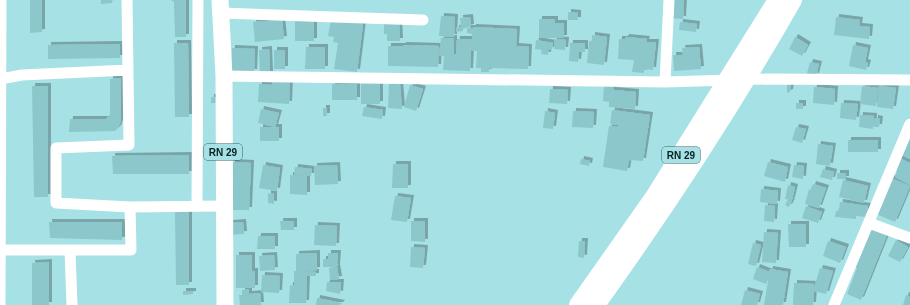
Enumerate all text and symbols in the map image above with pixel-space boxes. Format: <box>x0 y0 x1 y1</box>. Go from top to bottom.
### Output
road number: RN 29 <box>204 144 242 160</box>
road number: RN 29 <box>662 147 700 163</box>

